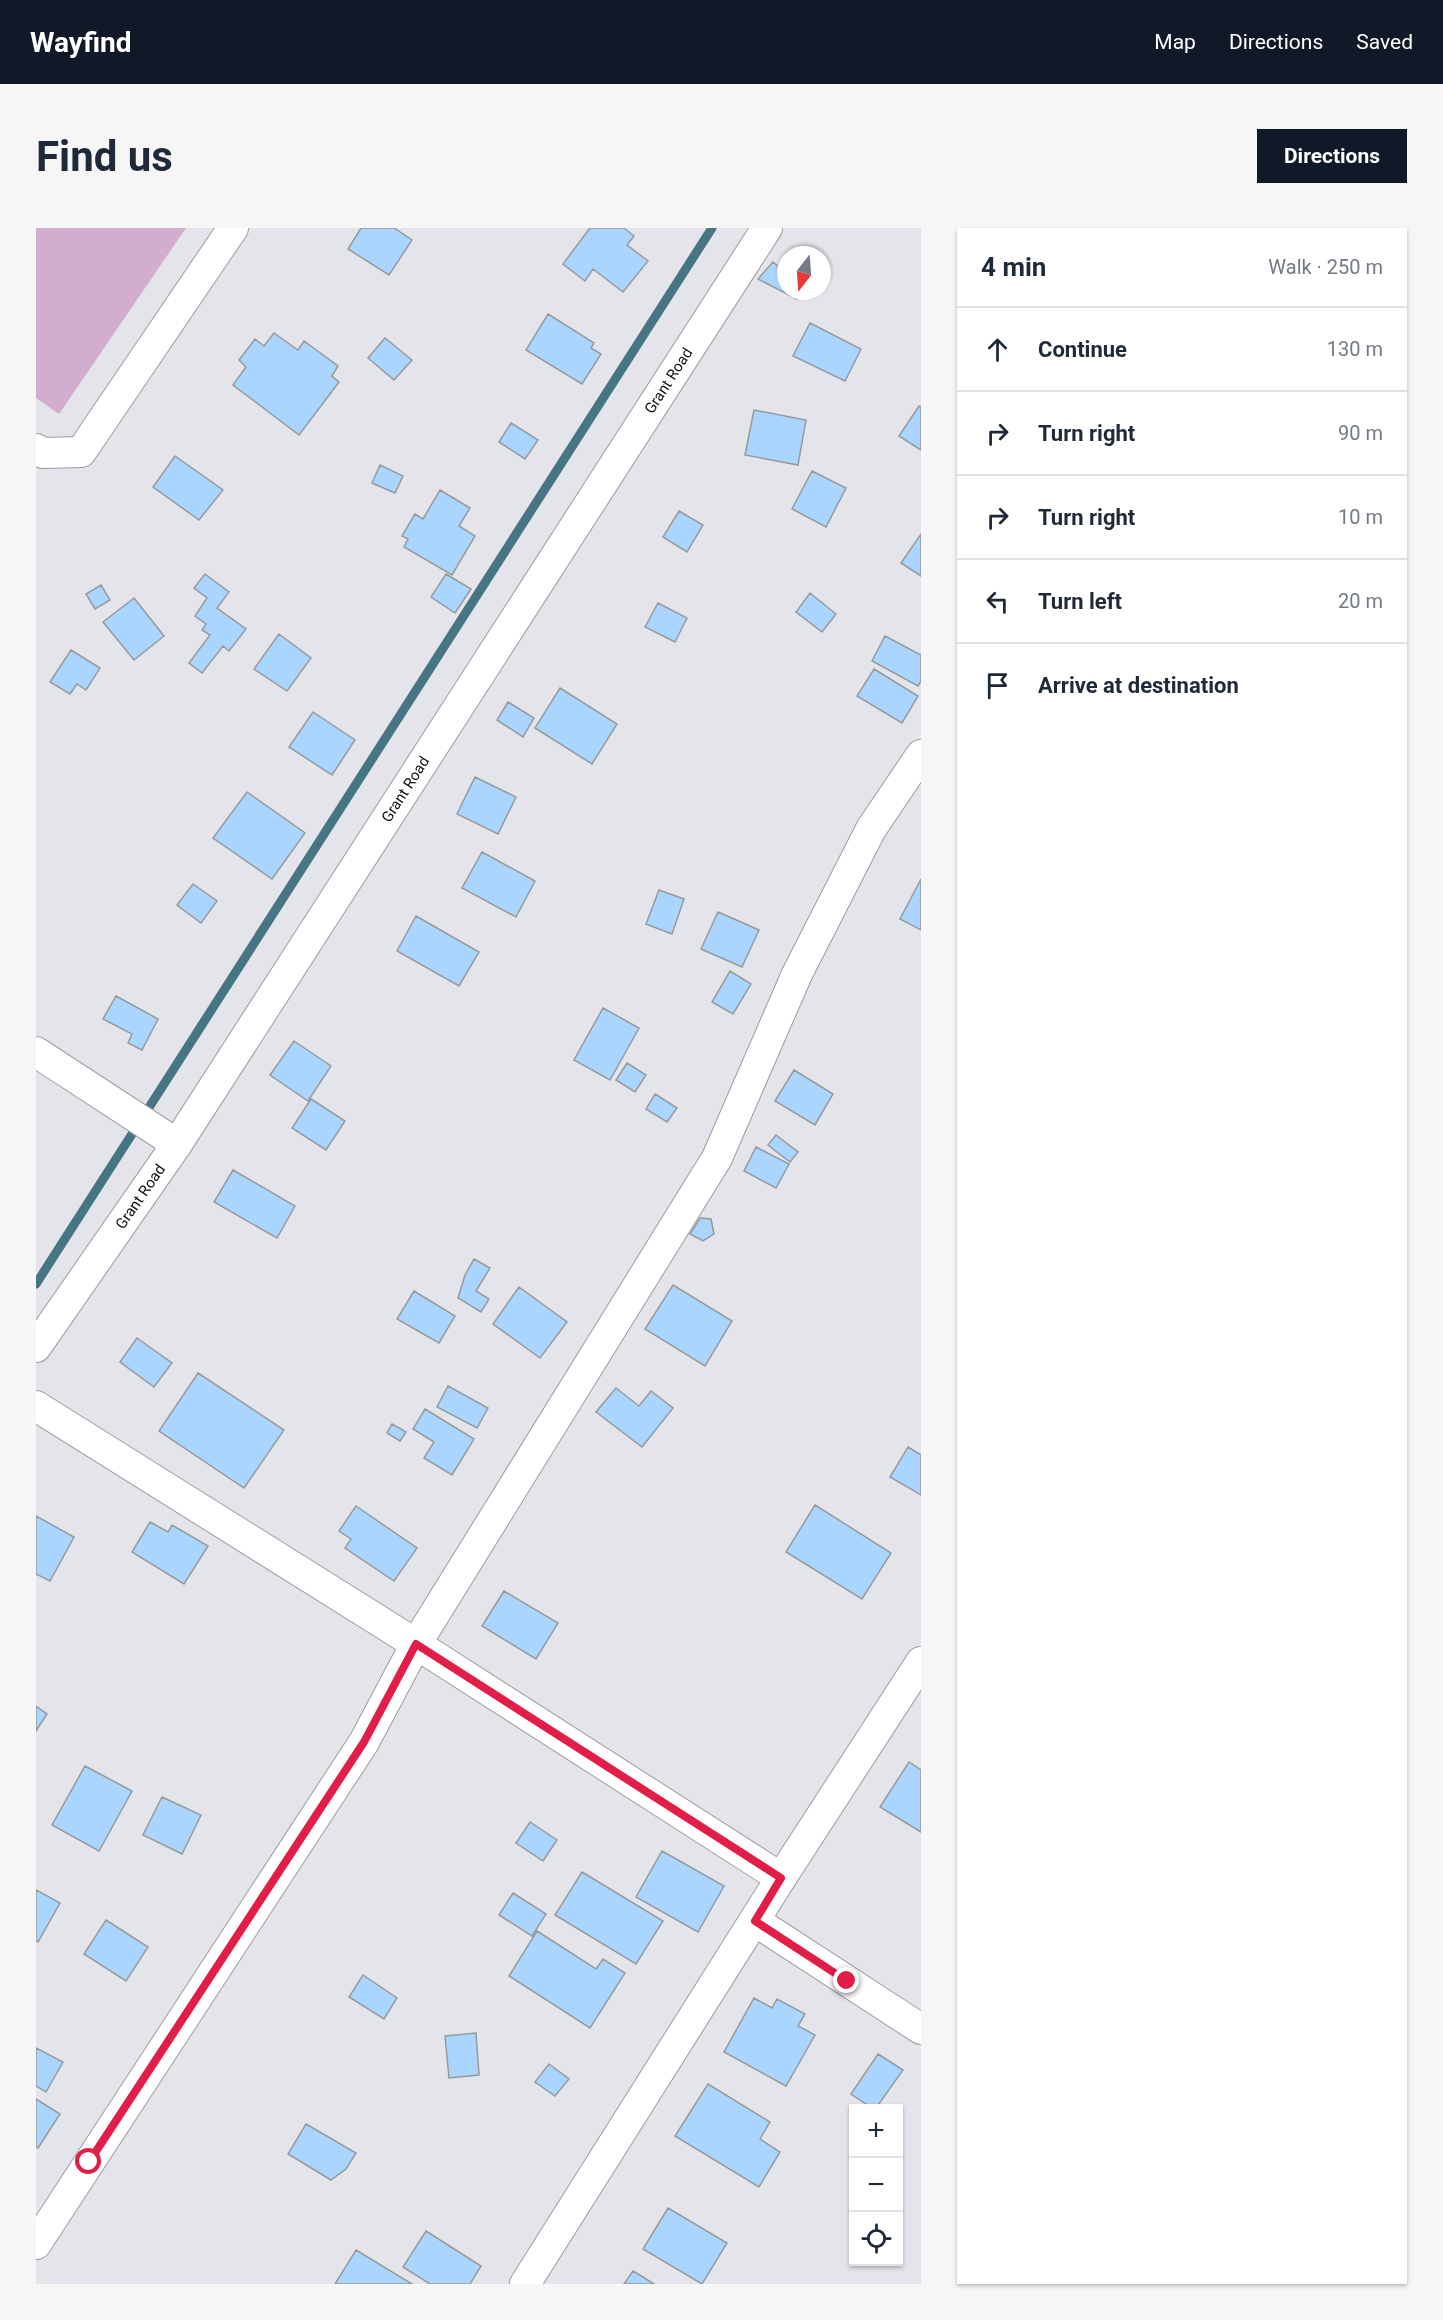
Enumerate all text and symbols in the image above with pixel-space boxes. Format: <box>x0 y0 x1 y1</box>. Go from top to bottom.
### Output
text: Wayfind <box>30 26 131 59</box>
text: Map <box>1154 30 1196 54</box>
text: Directions <box>1229 30 1323 54</box>
text: Saved <box>1356 30 1413 54</box>
button: Directions <box>1257 129 1407 183</box>
text: Find us <box>36 132 173 181</box>
north arrow <box>777 246 831 300</box>
text: 4 min <box>981 252 1046 282</box>
text: Walk · 250 m <box>1268 255 1383 279</box>
icon: ahead <box>981 333 1014 366</box>
text: Continue <box>1038 337 1127 362</box>
text: 130 m <box>1327 337 1383 361</box>
street label: Grant Road <box>641 345 696 417</box>
icon: right <box>981 417 1014 450</box>
text: Turn right <box>1038 421 1135 446</box>
text: 90 m <box>1338 421 1383 445</box>
icon: right <box>981 501 1014 534</box>
text: Turn right <box>1038 505 1135 530</box>
text: 10 m <box>1338 505 1383 529</box>
icon: left <box>981 585 1014 618</box>
text: Turn left <box>1038 589 1122 614</box>
text: 20 m <box>1338 589 1383 613</box>
icon: arrive <box>981 669 1014 702</box>
text: Arrive at destination <box>1038 673 1239 698</box>
street label: Grant Road <box>378 753 433 826</box>
street label: Grant Road <box>112 1161 169 1232</box>
route end <box>833 1967 859 1993</box>
map controls <box>849 2104 903 2266</box>
button: + <box>849 2104 903 2158</box>
route start <box>75 2148 101 2174</box>
button: − <box>849 2158 903 2212</box>
button: locate <box>849 2212 903 2266</box>

